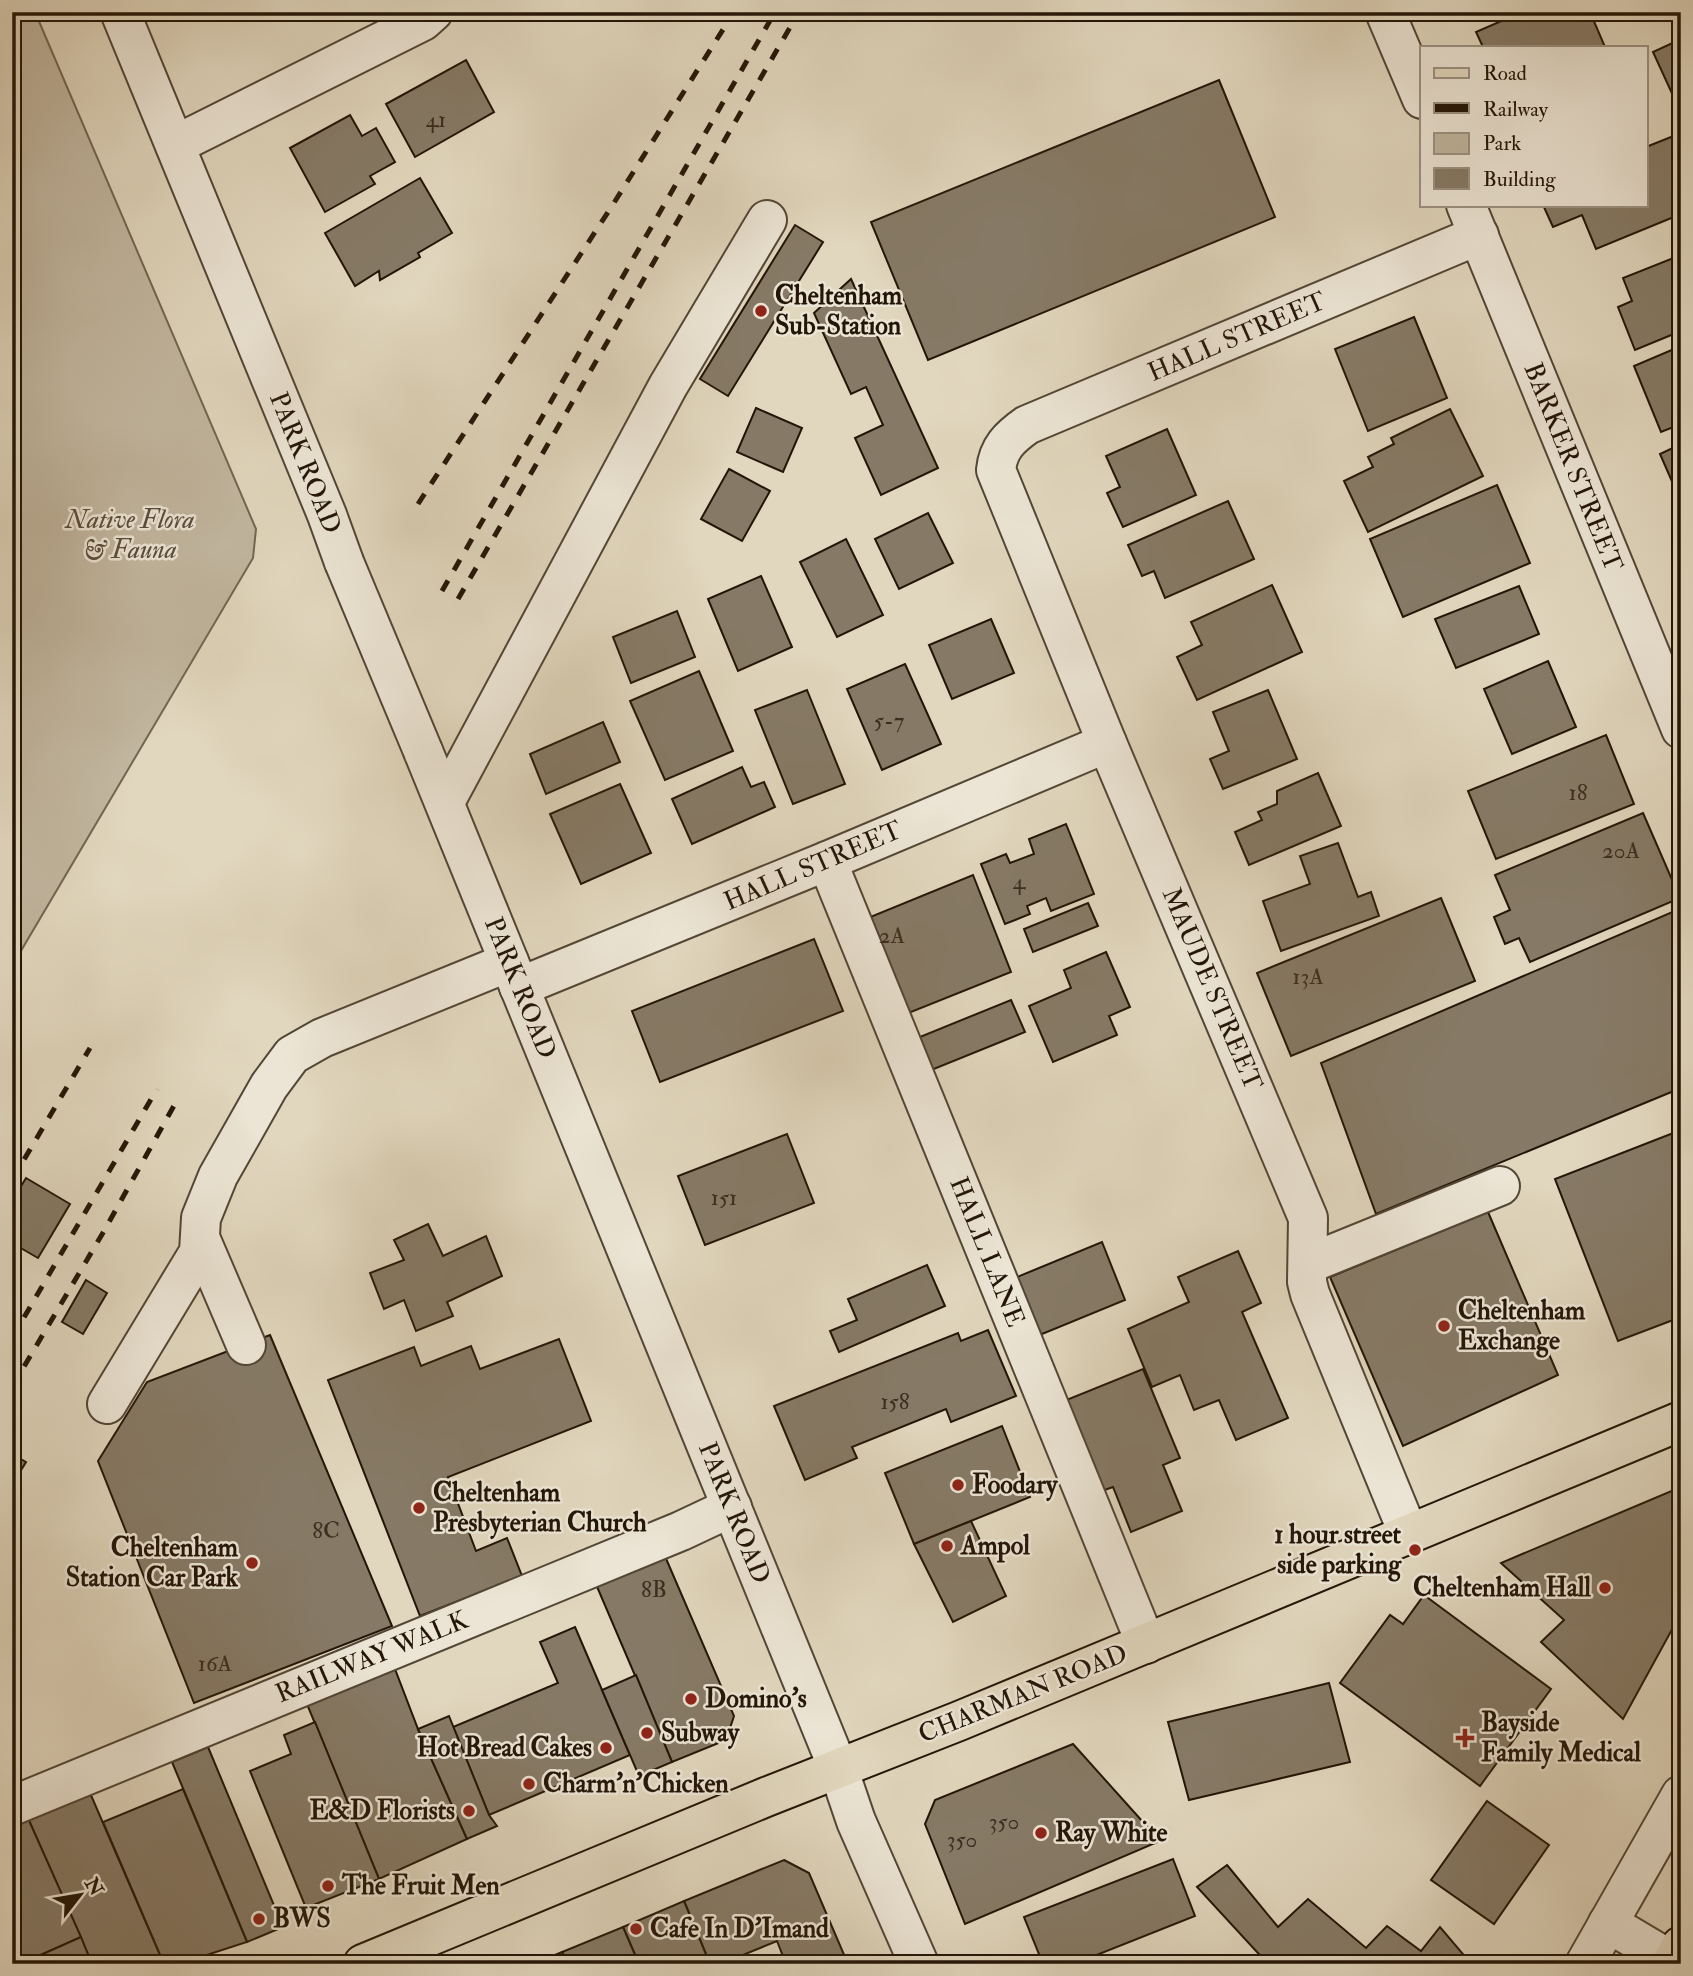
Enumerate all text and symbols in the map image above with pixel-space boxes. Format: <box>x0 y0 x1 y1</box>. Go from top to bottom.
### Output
legend <box>1420 46 1648 206</box>
text: Road <box>1483 60 1528 87</box>
text: Railway <box>1483 96 1549 123</box>
house number: 41 <box>426 105 446 134</box>
text: Park <box>1483 130 1521 157</box>
text: Building <box>1483 166 1556 193</box>
place label: Cheltenham Sub-Station <box>775 280 903 342</box>
street label: HALL STREET <box>1143 285 1331 389</box>
marker: Cheltenham Sub-Station <box>753 303 769 319</box>
street label: BARKER STREET <box>1517 358 1629 576</box>
street label: PARK ROAD <box>262 388 348 538</box>
park label: Native Flora & Fauna <box>63 504 195 566</box>
house number: 5-7 <box>874 706 905 735</box>
house number: 18 <box>1568 778 1588 807</box>
street label: HALL STREET <box>719 814 907 918</box>
house number: 20A <box>1602 836 1640 865</box>
house number: 4 <box>1013 867 1027 896</box>
street label: MAUDE STREET <box>1155 883 1269 1095</box>
street label: PARK ROAD <box>477 913 563 1063</box>
house number: 2A <box>879 921 906 950</box>
house number: 13A <box>1292 962 1324 991</box>
street label: HALL LANE <box>942 1172 1032 1332</box>
house number: 151 <box>711 1183 737 1212</box>
place label: Cheltenham Exchange <box>1458 1295 1586 1358</box>
marker: Cheltenham Exchange <box>1436 1318 1452 1334</box>
house number: 158 <box>880 1387 910 1416</box>
street label: PARK ROAD <box>691 1438 777 1588</box>
place label: Foodary <box>972 1469 1059 1502</box>
place label: Cheltenham Presbyterian Church <box>433 1477 647 1540</box>
marker: Foodary <box>950 1477 966 1493</box>
marker: Cheltenham Presbyterian Church <box>411 1500 427 1516</box>
house number: 8C <box>312 1516 340 1545</box>
place label: 1 hour street side parking <box>1274 1519 1402 1582</box>
place label: Ampol <box>960 1530 1030 1563</box>
place label: Cheltenham Station Car Park <box>66 1532 239 1594</box>
marker: Ampol <box>939 1538 955 1554</box>
marker: 1 hour street side parking <box>1407 1542 1423 1558</box>
marker: Cheltenham Station Car Park <box>244 1555 260 1571</box>
place label: Cheltenham Hall <box>1413 1572 1591 1604</box>
house number: 8B <box>641 1575 667 1604</box>
marker: Cheltenham Hall <box>1597 1580 1613 1596</box>
street label: RAILWAY WALK <box>271 1604 474 1710</box>
street label: CHARMAN ROAD <box>914 1637 1132 1751</box>
house number: 16A <box>198 1649 233 1678</box>
place label: Domino's <box>705 1683 807 1715</box>
marker: Domino's <box>683 1691 699 1707</box>
place label: Bayside Family Medical <box>1481 1707 1641 1770</box>
place label: Subway <box>661 1717 741 1750</box>
marker: Subway <box>639 1725 655 1741</box>
marker: Bayside Family Medical <box>1455 1728 1475 1748</box>
place label: Hot Bread Cakes <box>417 1732 592 1764</box>
marker: Hot Bread Cakes <box>598 1740 614 1756</box>
place label: Charm'n'Chicken <box>543 1768 729 1800</box>
marker: Charm'n'Chicken <box>521 1776 537 1792</box>
place label: E&D Florists <box>310 1795 455 1827</box>
marker: E&D Florists <box>461 1803 477 1819</box>
house number: 350 <box>989 1807 1019 1836</box>
place label: Ray White <box>1055 1817 1168 1850</box>
house number: 350 <box>947 1825 977 1854</box>
marker: Ray White <box>1033 1825 1049 1841</box>
north arrow <box>46 1860 116 1930</box>
place label: The Fruit Men <box>341 1870 500 1902</box>
text: N <box>79 1872 109 1901</box>
marker: The Fruit Men <box>320 1878 336 1894</box>
place label: BWS <box>273 1903 331 1935</box>
marker: BWS <box>251 1911 267 1927</box>
place label: Cafe In D'Imand <box>650 1913 829 1945</box>
marker: Cafe In D'Imand <box>628 1921 644 1937</box>

